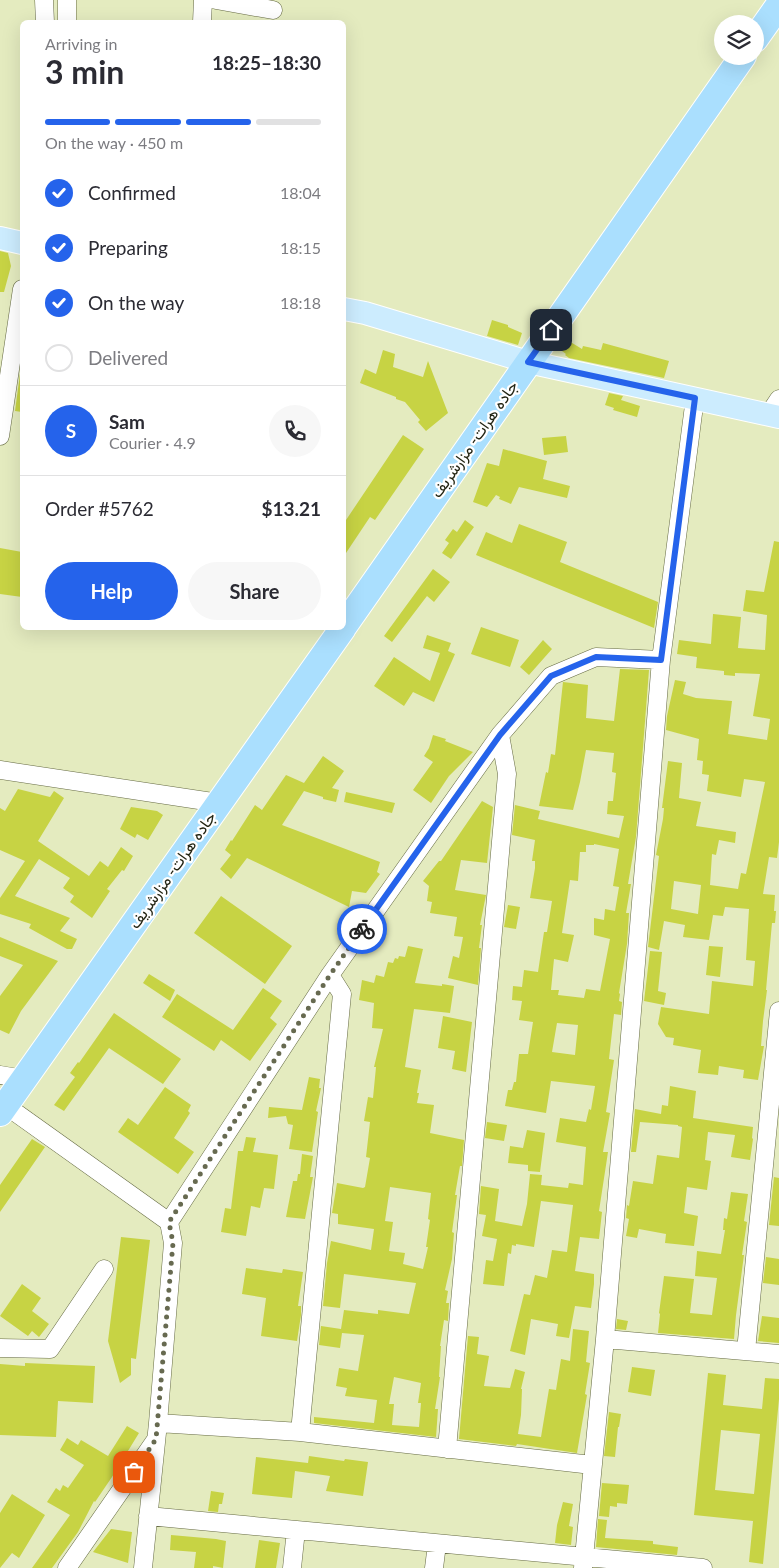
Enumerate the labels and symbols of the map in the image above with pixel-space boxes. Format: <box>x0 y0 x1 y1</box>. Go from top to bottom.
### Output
pin <box>530 309 572 351</box>
street label: جاده هرات- مزارشریف <box>426 376 523 502</box>
street label: جاده هرات- مزارشریف <box>124 807 221 933</box>
courier <box>337 904 387 954</box>
pin <box>113 1451 155 1493</box>

